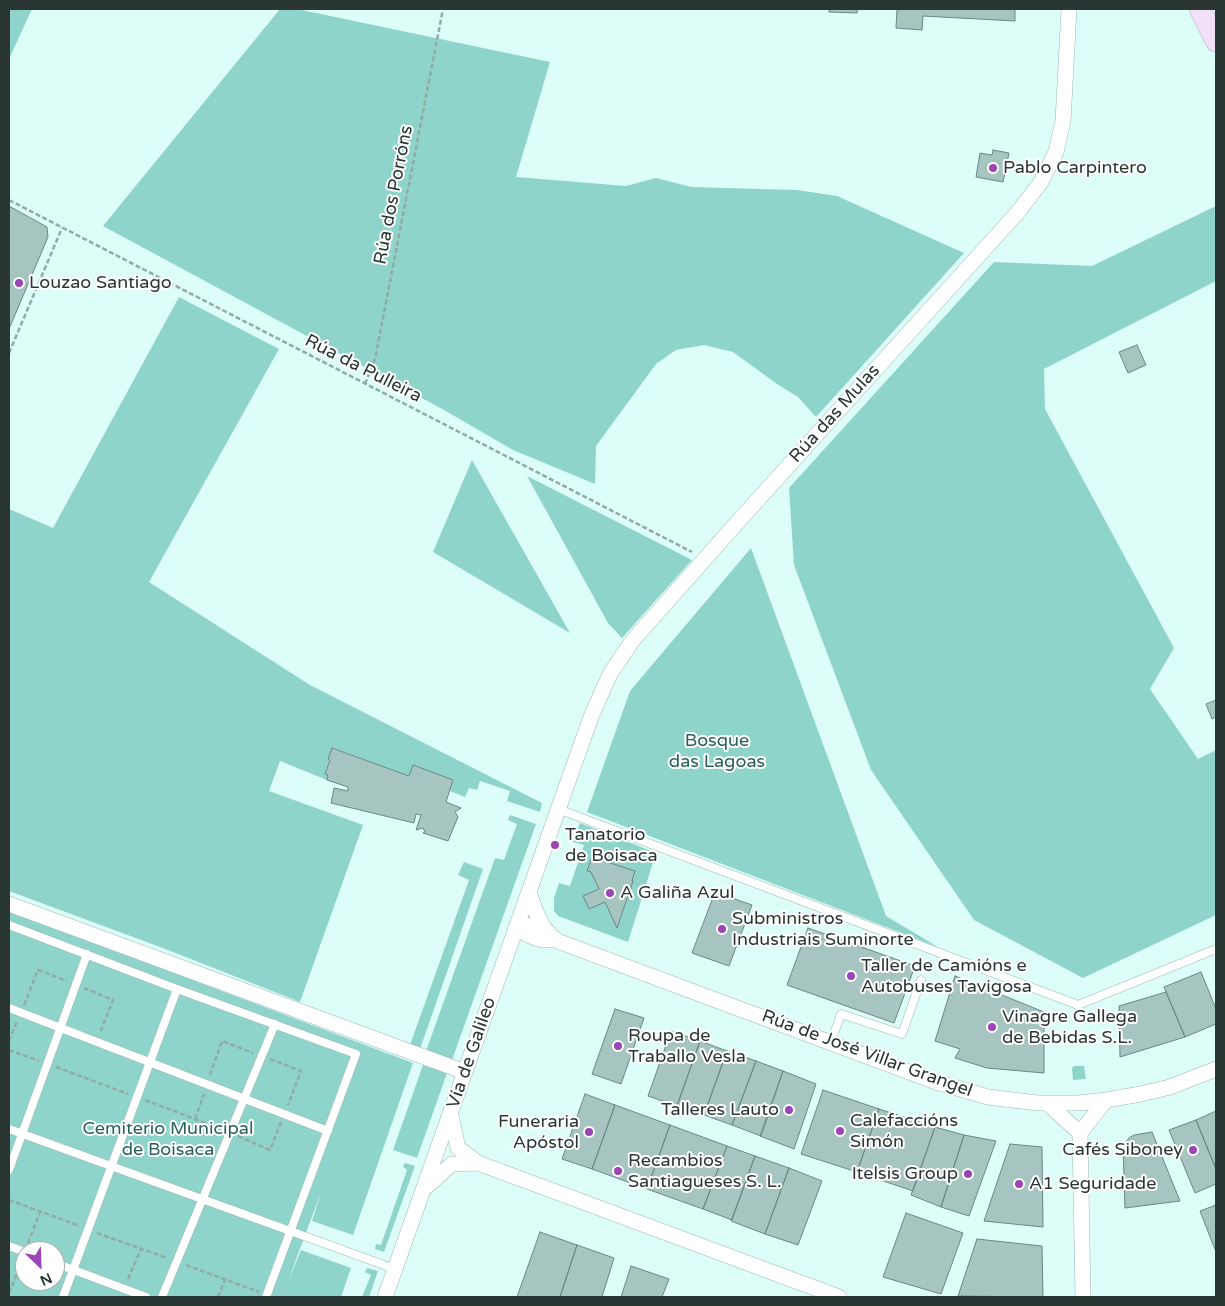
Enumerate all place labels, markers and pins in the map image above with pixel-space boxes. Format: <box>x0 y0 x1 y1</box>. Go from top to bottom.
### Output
place label: Pablo Carpintero <box>1003 157 1147 179</box>
marker: Pablo Carpintero <box>987 162 999 174</box>
place label: Louzao Santiago <box>29 272 172 294</box>
marker: Louzao Santiago <box>13 277 25 289</box>
place label: Tanatorio de Boisaca <box>565 824 658 866</box>
marker: Tanatorio de Boisaca <box>549 839 561 851</box>
place label: A Galiña Azul <box>620 882 734 904</box>
marker: A Galiña Azul <box>604 887 616 899</box>
place label: Subministros Industriais Suminorte <box>732 908 914 951</box>
marker: Subministros Industriais Suminorte <box>716 923 728 935</box>
place label: Taller de Camións e Autobuses Tavigosa <box>861 955 1032 998</box>
marker: Taller de Camións e Autobuses Tavigosa <box>845 970 857 982</box>
place label: Vinagre Gallega de Bebidas S.L. <box>1002 1006 1137 1048</box>
marker: Vinagre Gallega de Bebidas S.L. <box>986 1021 998 1033</box>
place label: Roupa de Traballo Vesla <box>628 1025 746 1068</box>
marker: Roupa de Traballo Vesla <box>612 1040 624 1052</box>
place label: Talleres Lauto <box>661 1099 779 1121</box>
marker: Talleres Lauto <box>783 1104 795 1116</box>
place label: Calefaccións Simón <box>850 1110 958 1152</box>
place label: Funeraria Apóstol <box>498 1111 579 1154</box>
marker: Calefaccións Simón <box>834 1125 846 1137</box>
marker: Funeraria Apóstol <box>583 1126 595 1138</box>
place label: Cafés Siboney <box>1062 1139 1183 1161</box>
marker: Cafés Siboney <box>1187 1144 1199 1156</box>
place label: Recambios Santiagueses S. L. <box>628 1150 782 1192</box>
place label: Itelsis Group <box>852 1163 958 1185</box>
marker: Recambios Santiagueses S. L. <box>612 1165 624 1177</box>
marker: Itelsis Group <box>962 1168 974 1180</box>
place label: A1 Seguridade <box>1029 1173 1156 1195</box>
marker: A1 Seguridade <box>1013 1178 1025 1190</box>

